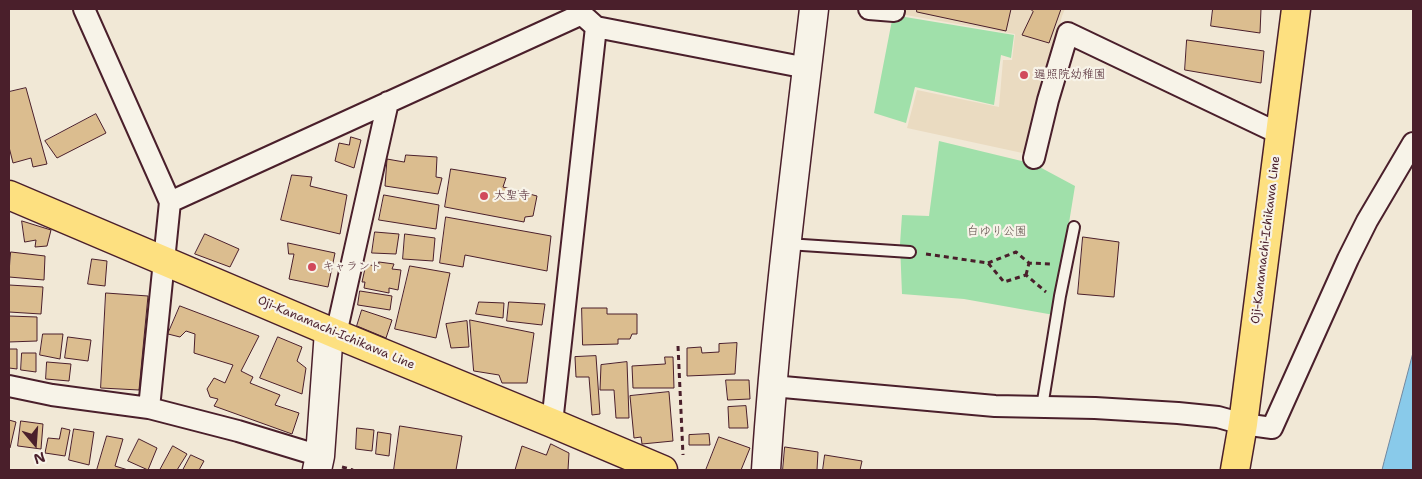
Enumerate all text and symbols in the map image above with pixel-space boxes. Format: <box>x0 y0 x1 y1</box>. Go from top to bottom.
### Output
place label: 遍照院幼稚園 <box>1034 68 1106 82</box>
marker: 遍照院幼稚園 <box>1018 69 1030 81</box>
street label: Oji-Kanamachi-Ichikawa Line <box>1249 155 1283 325</box>
place label: 大聖寺 <box>494 189 530 203</box>
marker: 大聖寺 <box>478 190 490 202</box>
park label: 白ゆり公園 <box>967 225 1027 239</box>
place label: キャラント <box>322 260 382 274</box>
marker: キャラント <box>306 261 318 273</box>
street label: Oji-Kanamachi-Ichikawa Line <box>255 293 417 373</box>
north arrow <box>10 419 60 469</box>
text: N <box>32 448 48 469</box>

